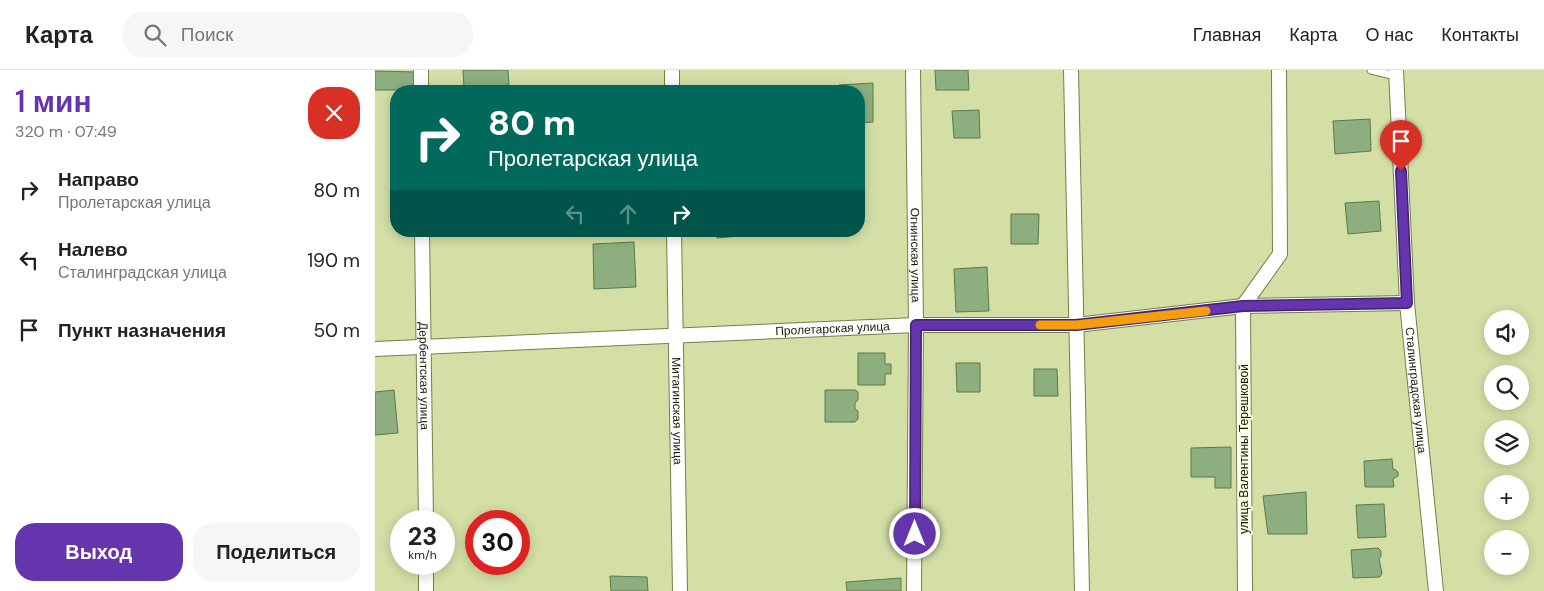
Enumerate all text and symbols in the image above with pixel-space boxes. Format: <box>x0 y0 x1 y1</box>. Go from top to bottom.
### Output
search box <box>123 12 473 57</box>
text: Карта <box>25 19 93 50</box>
icon: search <box>141 21 169 49</box>
text: Поиск <box>181 22 233 47</box>
text: Главная <box>1193 23 1261 47</box>
text: Карта <box>1289 23 1338 47</box>
text: О нас <box>1366 23 1413 47</box>
text: Контакты <box>1441 23 1519 47</box>
text: 1 мин <box>15 82 92 121</box>
button: close <box>308 87 360 139</box>
text: 80 m <box>488 100 576 146</box>
icon: right <box>405 105 470 170</box>
pin <box>1380 120 1422 171</box>
text: 320 m · 07:49 <box>15 121 117 142</box>
icon: arrive <box>1387 127 1415 155</box>
text: Пролетарская улица <box>488 144 698 173</box>
text: Направо <box>58 167 139 192</box>
icon: right <box>15 176 43 204</box>
text: 80 m <box>313 178 360 203</box>
text: Пролетарская улица <box>58 192 211 213</box>
icon: left <box>561 200 589 228</box>
icon: ahead <box>614 200 642 228</box>
icon: right <box>667 200 695 228</box>
street label: Огнинская улица <box>907 208 924 303</box>
text: Налево <box>58 237 128 262</box>
icon: left <box>15 246 43 274</box>
text: 190 m <box>307 248 360 273</box>
text: Сталинградская улица <box>58 262 227 283</box>
map controls <box>1484 310 1529 575</box>
button: sound <box>1484 310 1529 355</box>
icon: arrive <box>15 316 43 344</box>
text: Пункт назначения <box>58 318 226 343</box>
text: 50 m <box>313 318 360 343</box>
street label: Пролетарская улица <box>775 318 891 339</box>
street label: Дербентская улица <box>415 322 433 430</box>
street label: Сталинградская улица <box>1401 326 1430 454</box>
street label: Митагинская улица <box>668 357 686 465</box>
street label: улица Валентины Терешковой <box>1236 364 1252 534</box>
button: search <box>1484 365 1529 410</box>
button: layers <box>1484 420 1529 465</box>
button: + <box>1484 475 1529 520</box>
position arrow <box>888 507 940 559</box>
speed limit sign: 30 <box>465 510 530 575</box>
text: 23 <box>408 520 437 553</box>
button: Выход <box>15 523 183 581</box>
button: Поделиться <box>193 523 360 581</box>
button: − <box>1484 530 1529 575</box>
text: km/h <box>408 547 437 563</box>

